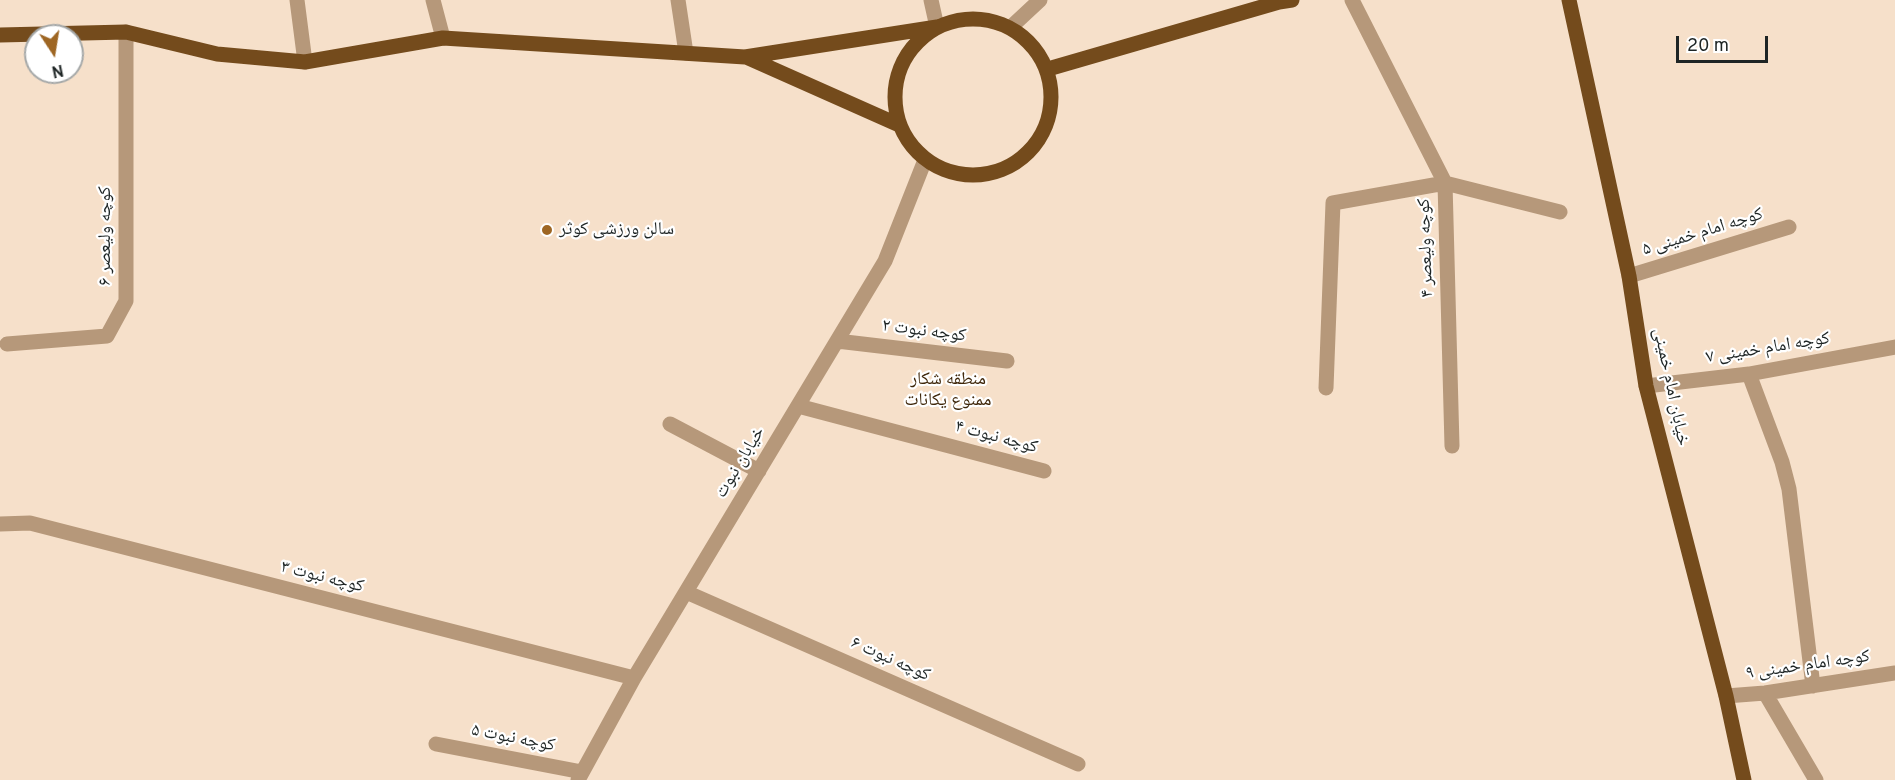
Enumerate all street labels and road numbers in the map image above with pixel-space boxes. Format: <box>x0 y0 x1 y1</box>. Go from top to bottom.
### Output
street label: کوچه ولیعصر ۶ <box>95 186 117 286</box>
street label: کوچه ولیعصر ۴ <box>1414 198 1440 298</box>
street label: کوچه امام خمینی ۵ <box>1640 204 1766 262</box>
street label: کوچه نبوت ۲ <box>881 316 967 348</box>
street label: خیابان امام خمینی <box>1647 326 1693 448</box>
street label: کوچه امام خمینی ۷ <box>1705 329 1831 369</box>
street label: کوچه نبوت ۴ <box>952 417 1040 459</box>
street label: خیابان نبوت <box>711 423 771 503</box>
street label: کوچه نبوت ۳ <box>278 557 366 599</box>
street label: کوچه نبوت ۶ <box>847 633 933 687</box>
street label: کوچه امام خمینی ۹ <box>1745 647 1871 685</box>
street label: کوچه نبوت ۵ <box>469 720 557 758</box>

